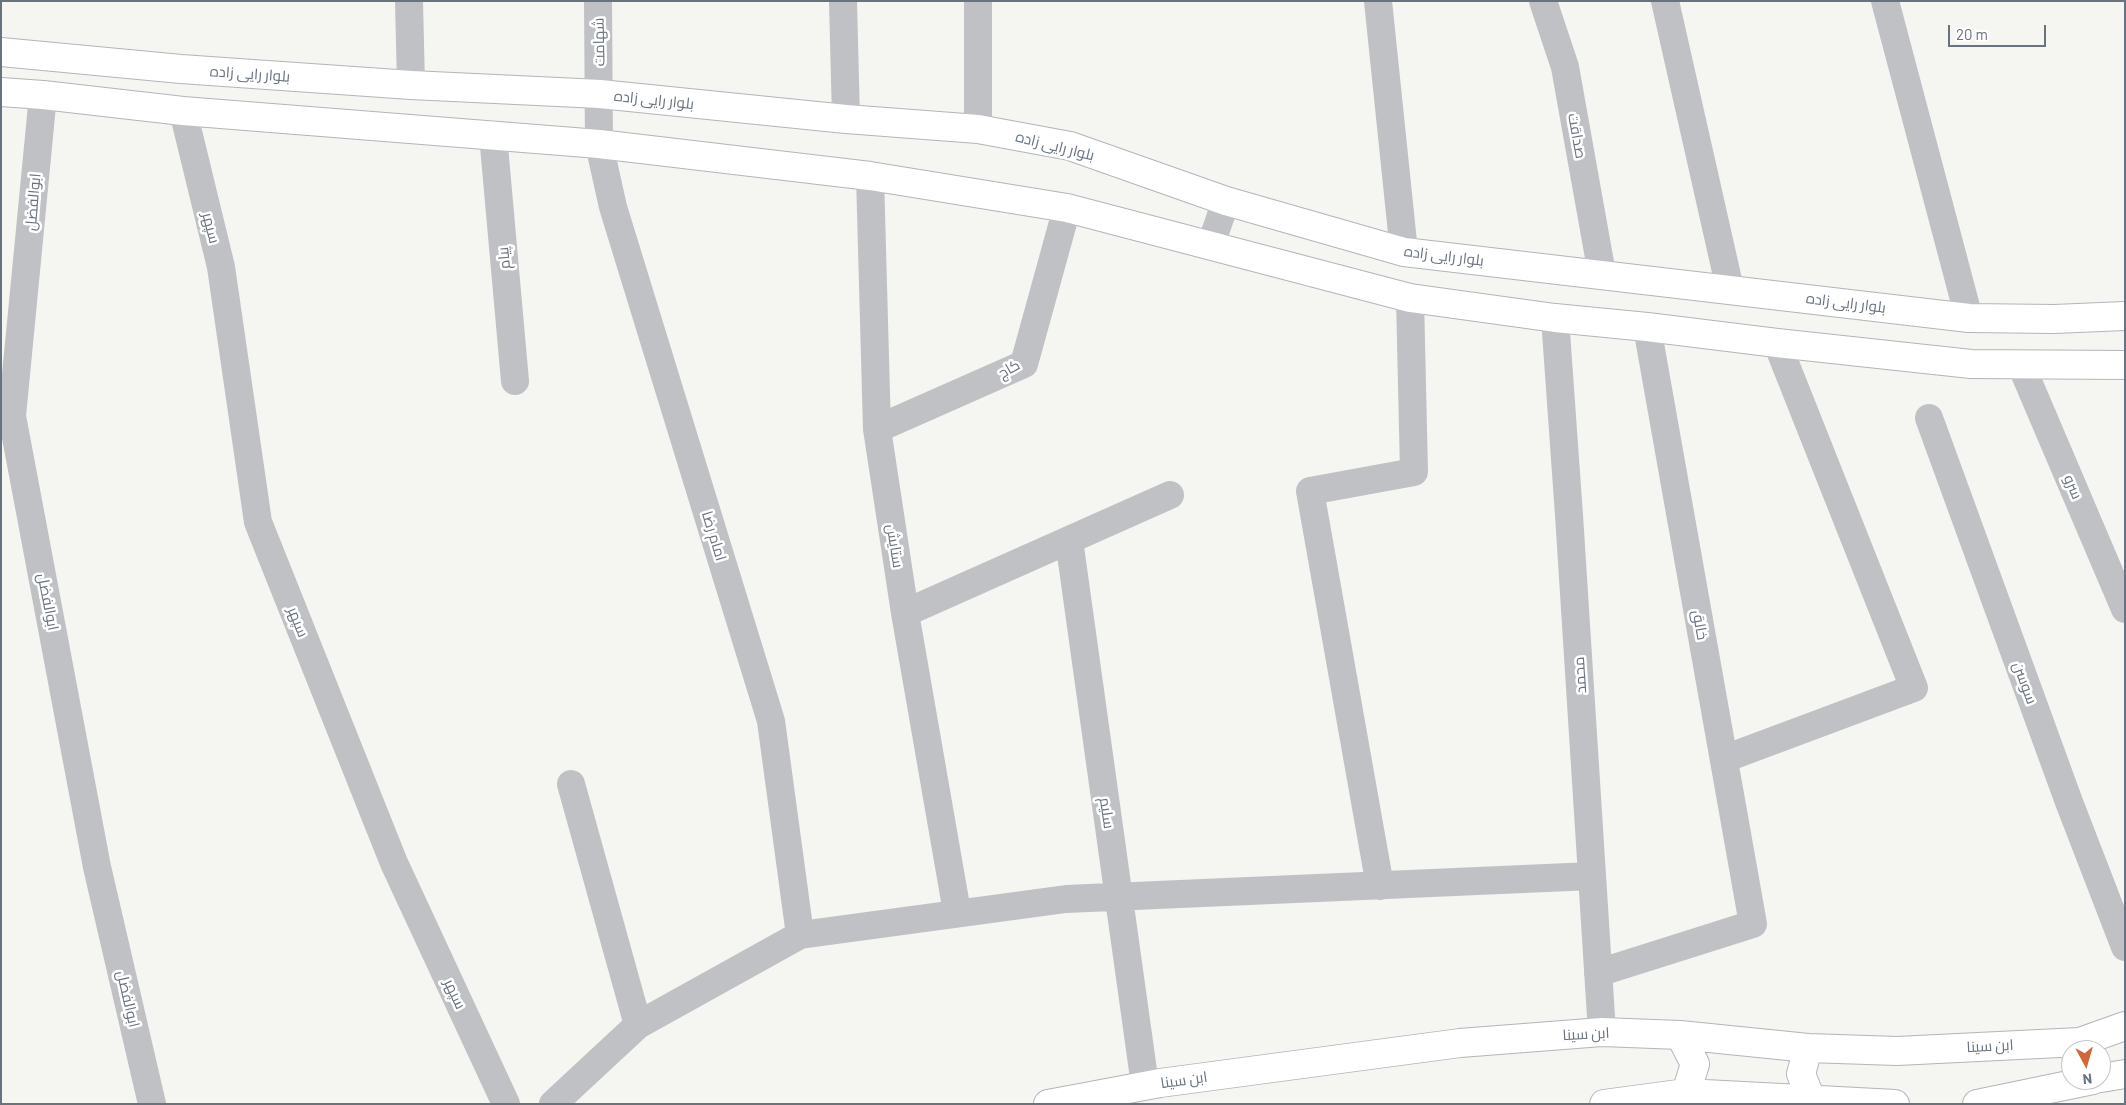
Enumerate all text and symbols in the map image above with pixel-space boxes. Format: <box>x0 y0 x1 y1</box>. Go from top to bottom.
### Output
scale bar <box>1951 15 2048 47</box>
street label: شهامت <box>590 18 608 66</box>
text: 20 m <box>1956 25 1988 43</box>
street label: بلوار رایی زاده <box>209 62 291 86</box>
street label: بلوار رایی زاده <box>613 87 695 113</box>
street label: صداقت <box>1564 112 1590 160</box>
street label: بلوار رایی زاده <box>1014 128 1096 164</box>
street label: ابوالفضل <box>22 172 44 232</box>
street label: سپهر <box>198 211 224 245</box>
street label: بلوار رایی زاده <box>1403 242 1485 270</box>
street label: پیام <box>494 246 514 270</box>
street label: بلوار رایی زاده <box>1805 289 1887 317</box>
street label: کاج <box>995 356 1023 382</box>
street label: سرو <box>2060 472 2086 502</box>
street label: امام رضا <box>698 509 730 563</box>
street label: ستایش <box>883 523 907 569</box>
street label: ابوالفضل <box>34 572 62 632</box>
street label: سپهر <box>284 604 312 640</box>
street label: خالق <box>1689 609 1711 641</box>
street label: محمد <box>1570 656 1590 694</box>
street label: سوسن <box>2009 659 2041 707</box>
street label: سلیم <box>1096 796 1118 830</box>
street label: ابوالفضل <box>113 969 143 1029</box>
street label: سپهر <box>440 976 470 1012</box>
street label: ابن سینا <box>1562 1024 1610 1044</box>
street label: ابن سینا <box>1966 1036 2014 1056</box>
north arrow <box>2061 1040 2111 1090</box>
street label: ابن سینا <box>1159 1068 1209 1092</box>
text: N <box>2082 1070 2093 1088</box>

